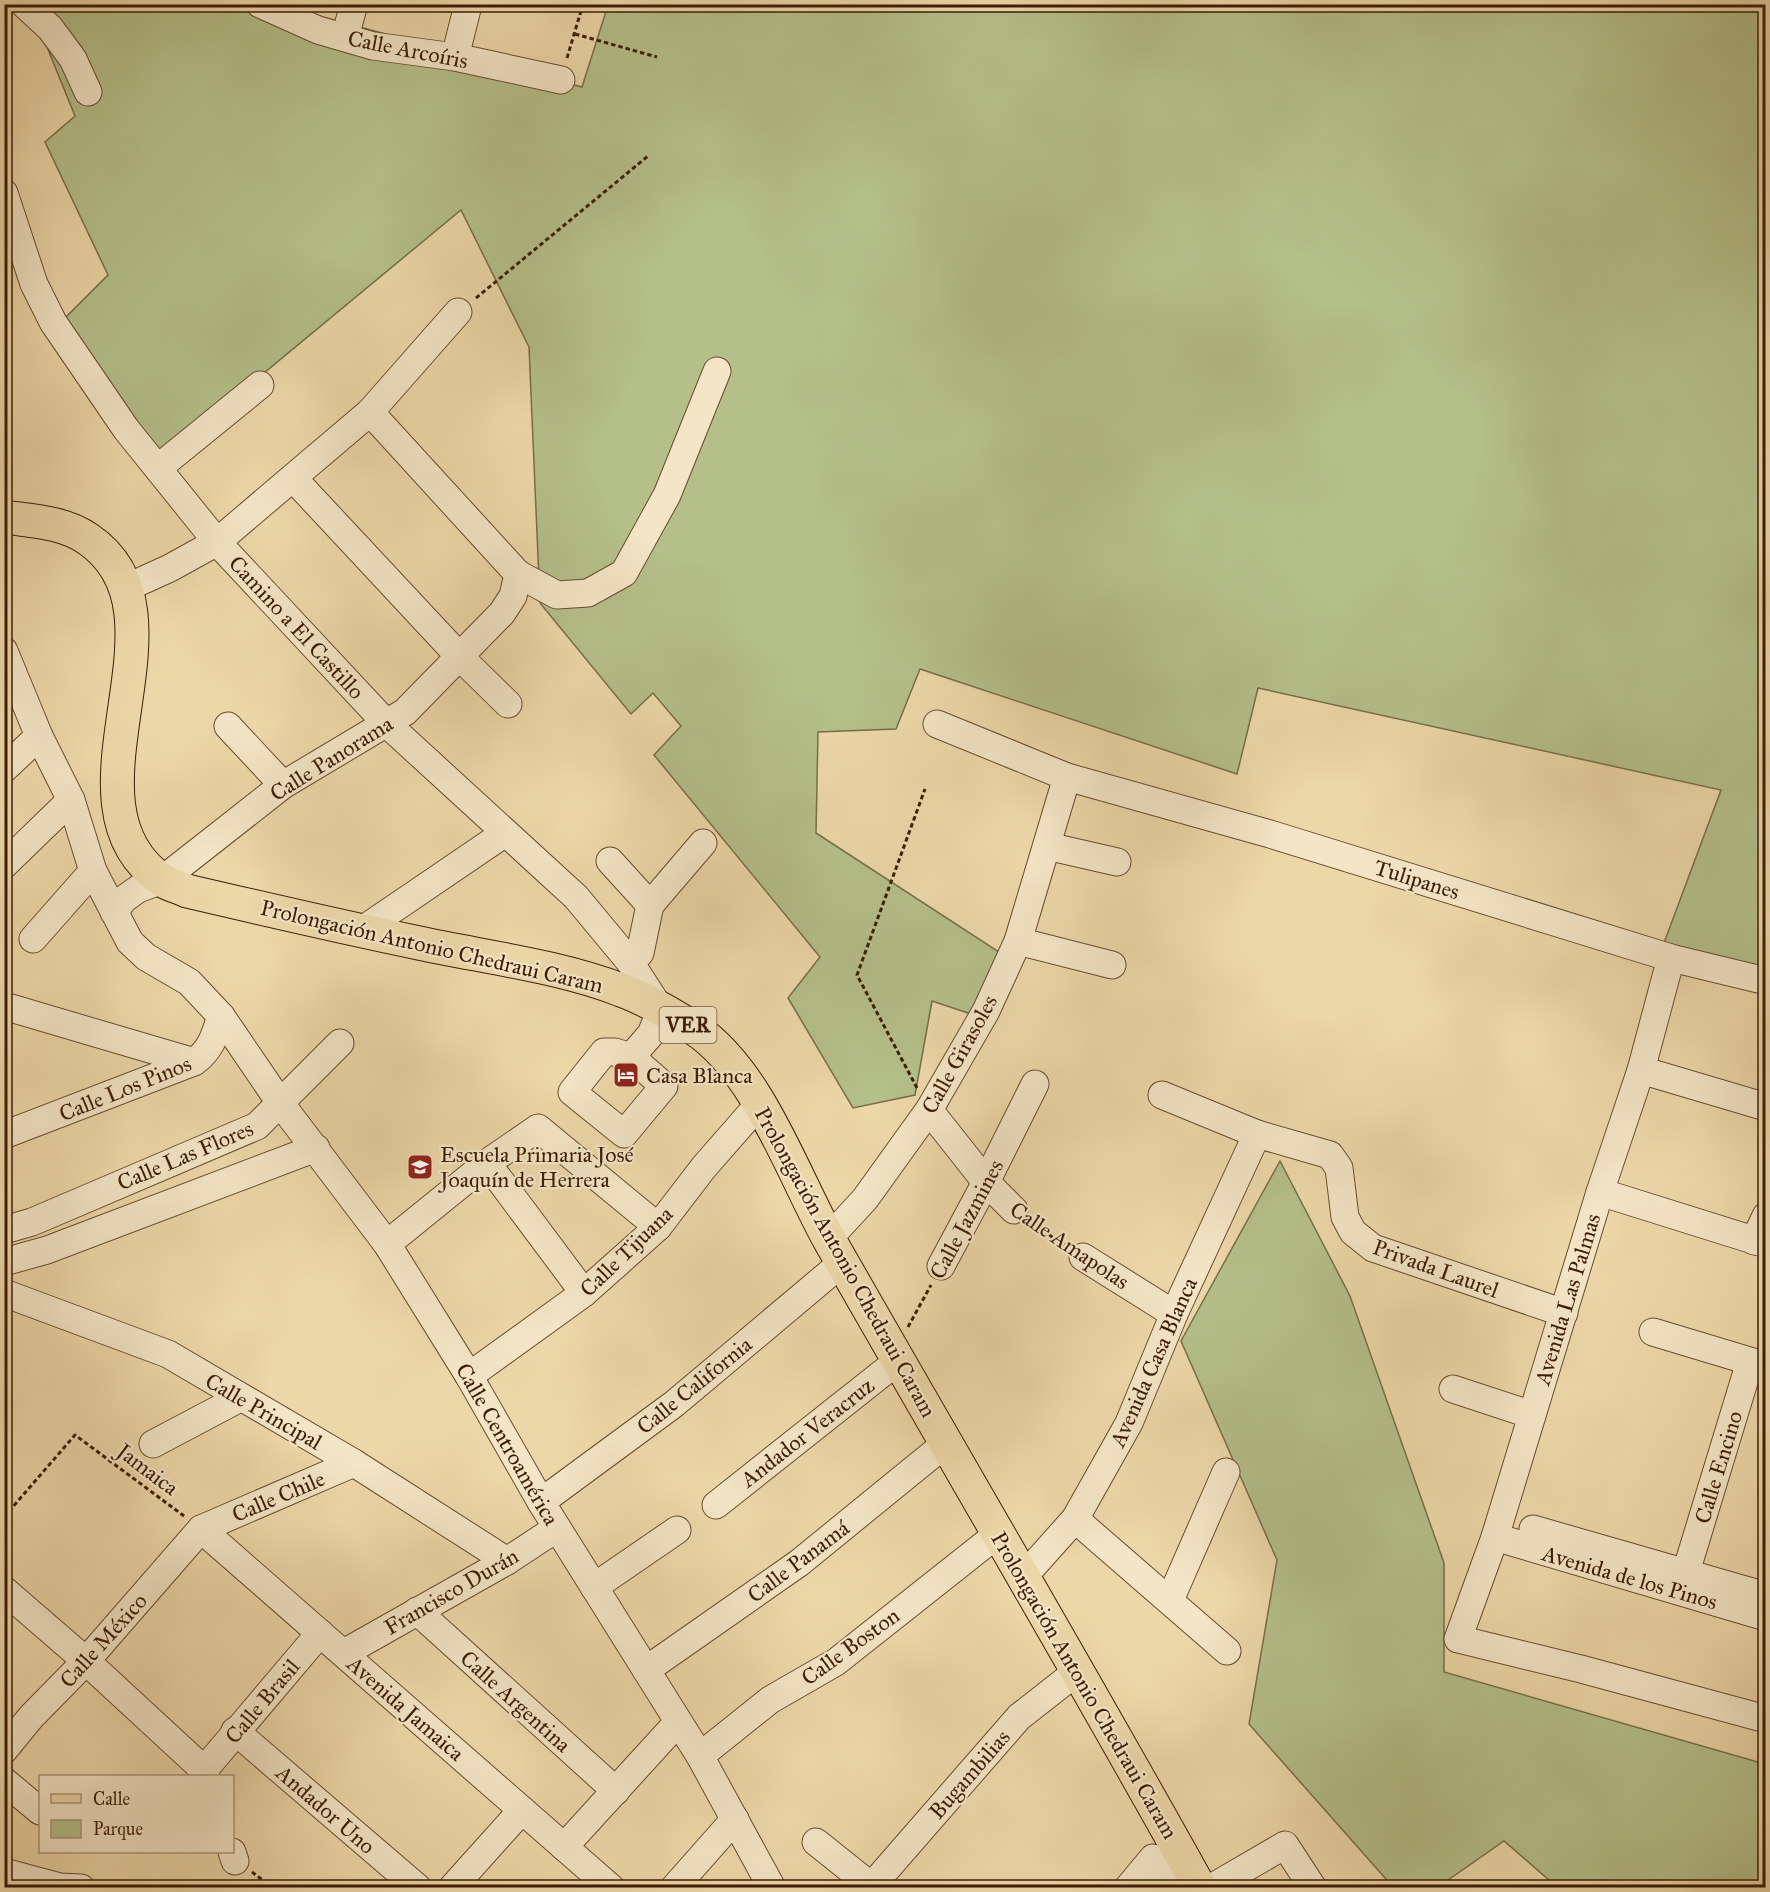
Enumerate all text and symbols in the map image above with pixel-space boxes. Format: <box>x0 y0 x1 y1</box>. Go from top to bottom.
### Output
street label: Calle Arcoíris <box>345 25 470 74</box>
street label: Camino a El Castillo <box>223 550 370 705</box>
street label: Calle Panorama <box>265 710 398 807</box>
street label: Tulipanes <box>1371 854 1463 905</box>
street label: Prolongación Antonio Chedraui Caram <box>258 894 606 999</box>
street label: Calle Girasoles <box>916 990 1003 1118</box>
road number: VER <box>660 1007 716 1043</box>
street label: Calle Los Pinos <box>55 1050 195 1127</box>
hotel icon: Casa Blanca <box>611 1060 641 1090</box>
place label: Casa Blanca <box>646 1062 753 1089</box>
street label: Prolongación Antonio Chedraui Caram <box>749 1102 943 1423</box>
street label: Calle Las Flores <box>113 1115 257 1196</box>
place label: Escuela Primaria José Joaquín de Herrera <box>438 1141 635 1193</box>
school or university icon: Escuela Primaria José Joaquín de Herrera <box>405 1152 435 1182</box>
street label: Calle Jazmines <box>924 1155 1009 1284</box>
street label: Calle Amapolas <box>1005 1196 1134 1295</box>
street label: Calle Tijuana <box>574 1200 679 1302</box>
street label: Avenida Las Palmas <box>1528 1210 1606 1389</box>
street label: Privada Laurel <box>1369 1233 1502 1304</box>
street label: Avenida Casa Blanca <box>1104 1273 1203 1452</box>
street label: Calle California <box>631 1330 758 1440</box>
street label: Calle Centroamérica <box>450 1358 565 1531</box>
street label: Calle Principal <box>201 1367 327 1456</box>
street label: Andador Veracruz <box>734 1372 880 1494</box>
street label: Calle Encino <box>1689 1408 1748 1527</box>
street label: Jamaica <box>110 1436 184 1502</box>
street label: Calle Chile <box>228 1465 329 1528</box>
street label: Calle Panamá <box>742 1514 855 1608</box>
street label: Prolongación Antonio Chedraui Caram <box>985 1527 1184 1844</box>
street label: Avenida de los Pinos <box>1538 1539 1721 1615</box>
street label: Francisco Durán <box>379 1542 523 1641</box>
street label: Calle México <box>54 1588 153 1693</box>
street label: Calle Boston <box>796 1602 905 1691</box>
street label: Calle Argentina <box>455 1645 577 1758</box>
street label: Avenida Jamaica <box>341 1650 470 1767</box>
street label: Calle Brasil <box>219 1654 306 1749</box>
street label: Bugambilias <box>923 1724 1016 1825</box>
street label: Andador Uno <box>270 1758 381 1860</box>
legend <box>39 1775 234 1853</box>
text: Calle <box>93 1788 130 1810</box>
text: Parque <box>93 1818 143 1841</box>

